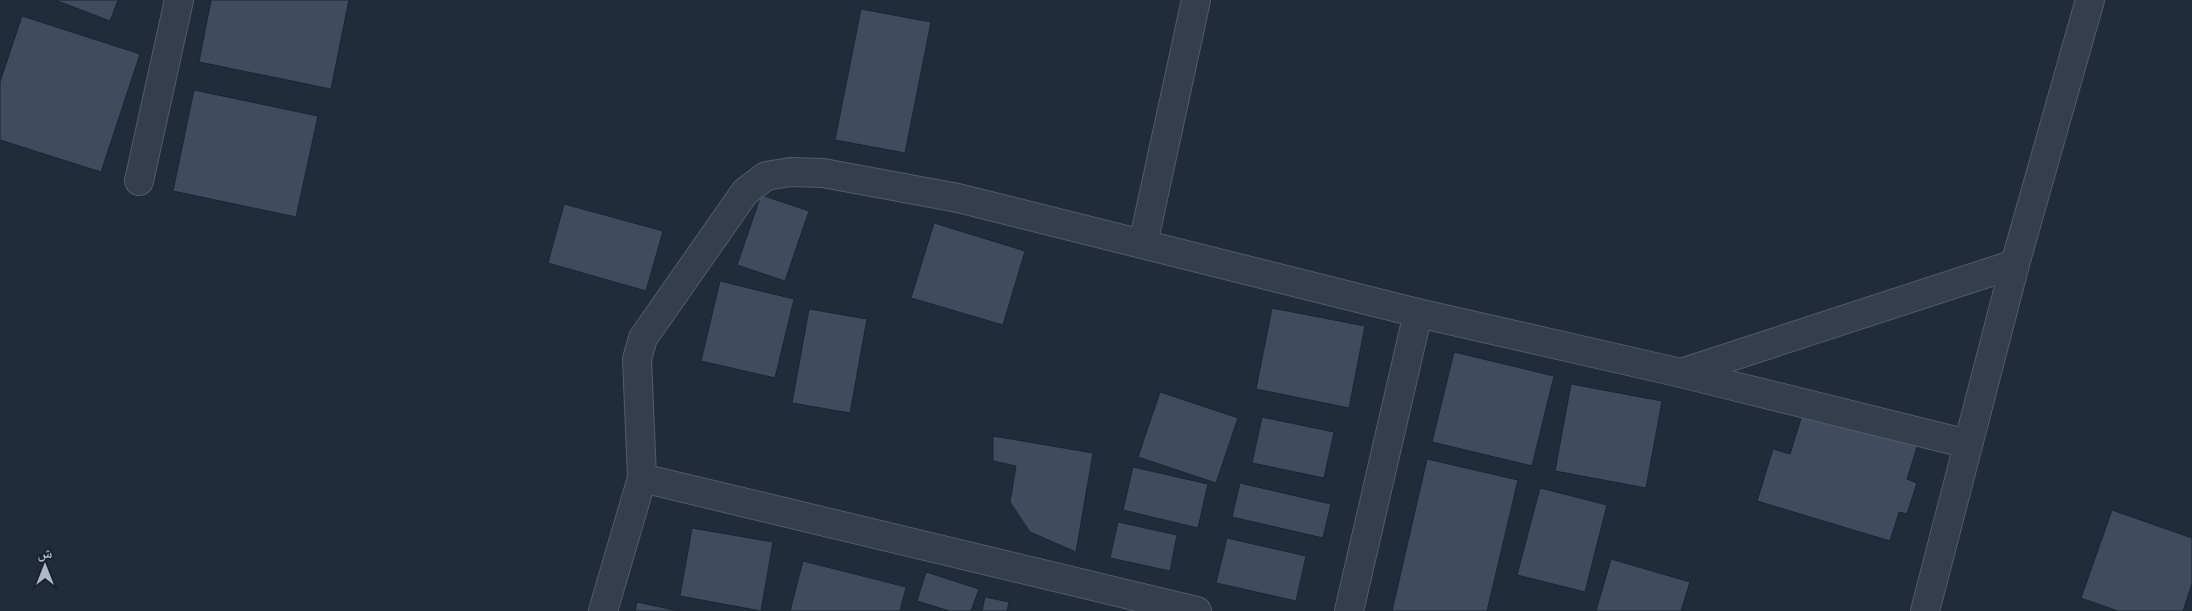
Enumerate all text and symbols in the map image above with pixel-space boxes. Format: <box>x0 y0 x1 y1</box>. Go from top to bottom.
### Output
north arrow <box>20 541 70 591</box>
text: ش <box>38 545 53 562</box>

